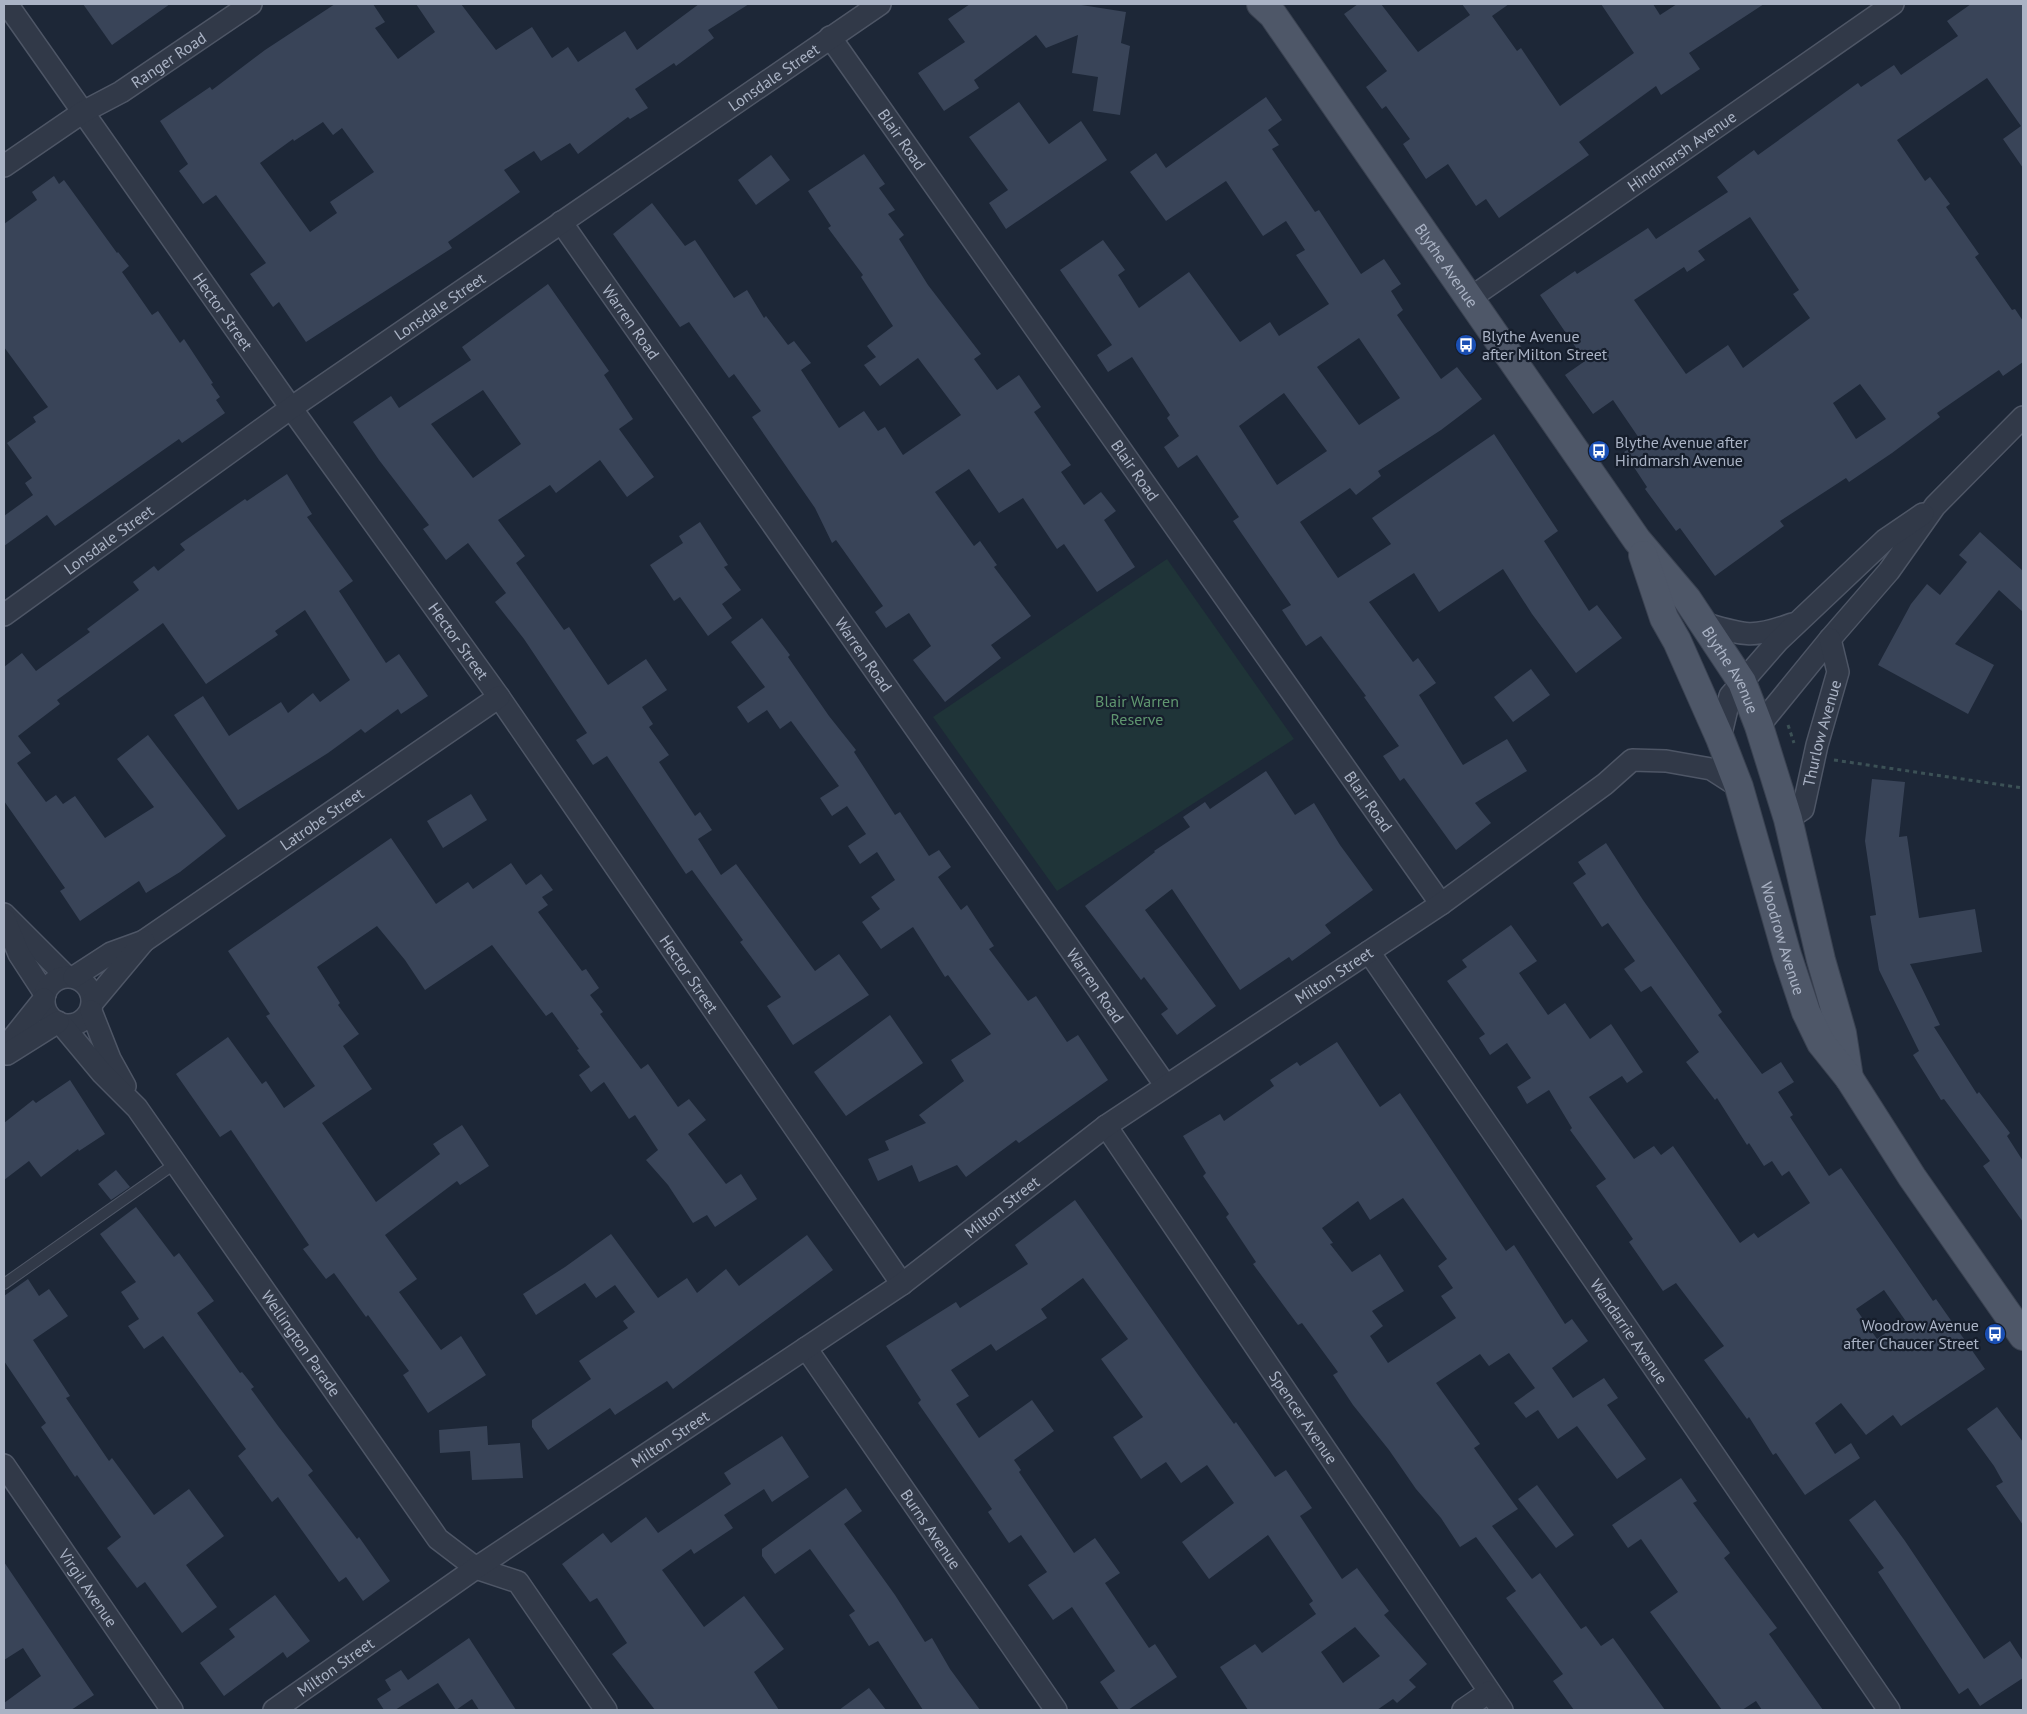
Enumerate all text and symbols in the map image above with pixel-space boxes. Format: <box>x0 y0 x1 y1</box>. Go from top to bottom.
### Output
street label: Ranger Road <box>127 27 210 92</box>
street label: Lonsdale Street <box>724 38 823 115</box>
street label: Blair Road <box>874 105 930 174</box>
street label: Hindmarsh Avenue <box>1623 106 1740 196</box>
street label: Blythe Avenue <box>1411 220 1483 311</box>
street label: Lonsdale Street <box>390 268 489 344</box>
street label: Hector Street <box>189 269 258 355</box>
street label: Warren Road <box>598 281 664 363</box>
place label: Blythe Avenue after Milton Street <box>1482 326 1608 364</box>
bus stop icon: Blythe Avenue after Milton Street <box>1454 333 1478 357</box>
place label: Blythe Avenue after Hindmarsh Avenue <box>1615 432 1749 470</box>
street label: Blair Road <box>1107 436 1164 505</box>
bus stop icon: Blythe Avenue after Hindmarsh Avenue <box>1587 439 1611 463</box>
street label: Lonsdale Street <box>60 500 158 579</box>
street label: Hector Street <box>424 599 494 684</box>
street label: Warren Road <box>831 613 897 696</box>
street label: Blythe Avenue <box>1698 622 1763 716</box>
street label: Thurlow Avenue <box>1798 677 1845 789</box>
park label: Blair Warren Reserve <box>1095 691 1179 729</box>
street label: Blair Road <box>1340 767 1397 836</box>
street label: Latrobe Street <box>276 783 368 855</box>
street label: Woodrow Avenue <box>1757 879 1810 998</box>
street label: Hector Street <box>655 931 723 1017</box>
street label: Milton Street <box>1291 942 1377 1008</box>
street label: Warren Road <box>1063 944 1129 1027</box>
street label: Milton Street <box>960 1171 1044 1242</box>
street label: Wandarrie Avenue <box>1586 1275 1672 1388</box>
street label: Wellington Parade <box>257 1286 345 1400</box>
place label: Woodrow Avenue after Chaucer Street <box>1843 1315 1980 1353</box>
bus stop icon: Woodrow Avenue after Chaucer Street <box>1983 1322 2007 1346</box>
street label: Spencer Avenue <box>1265 1367 1342 1468</box>
street label: Milton Street <box>627 1405 713 1472</box>
street label: Burns Avenue <box>896 1485 966 1573</box>
street label: Virgil Avenue <box>54 1544 122 1631</box>
street label: Milton Street <box>293 1633 378 1701</box>

